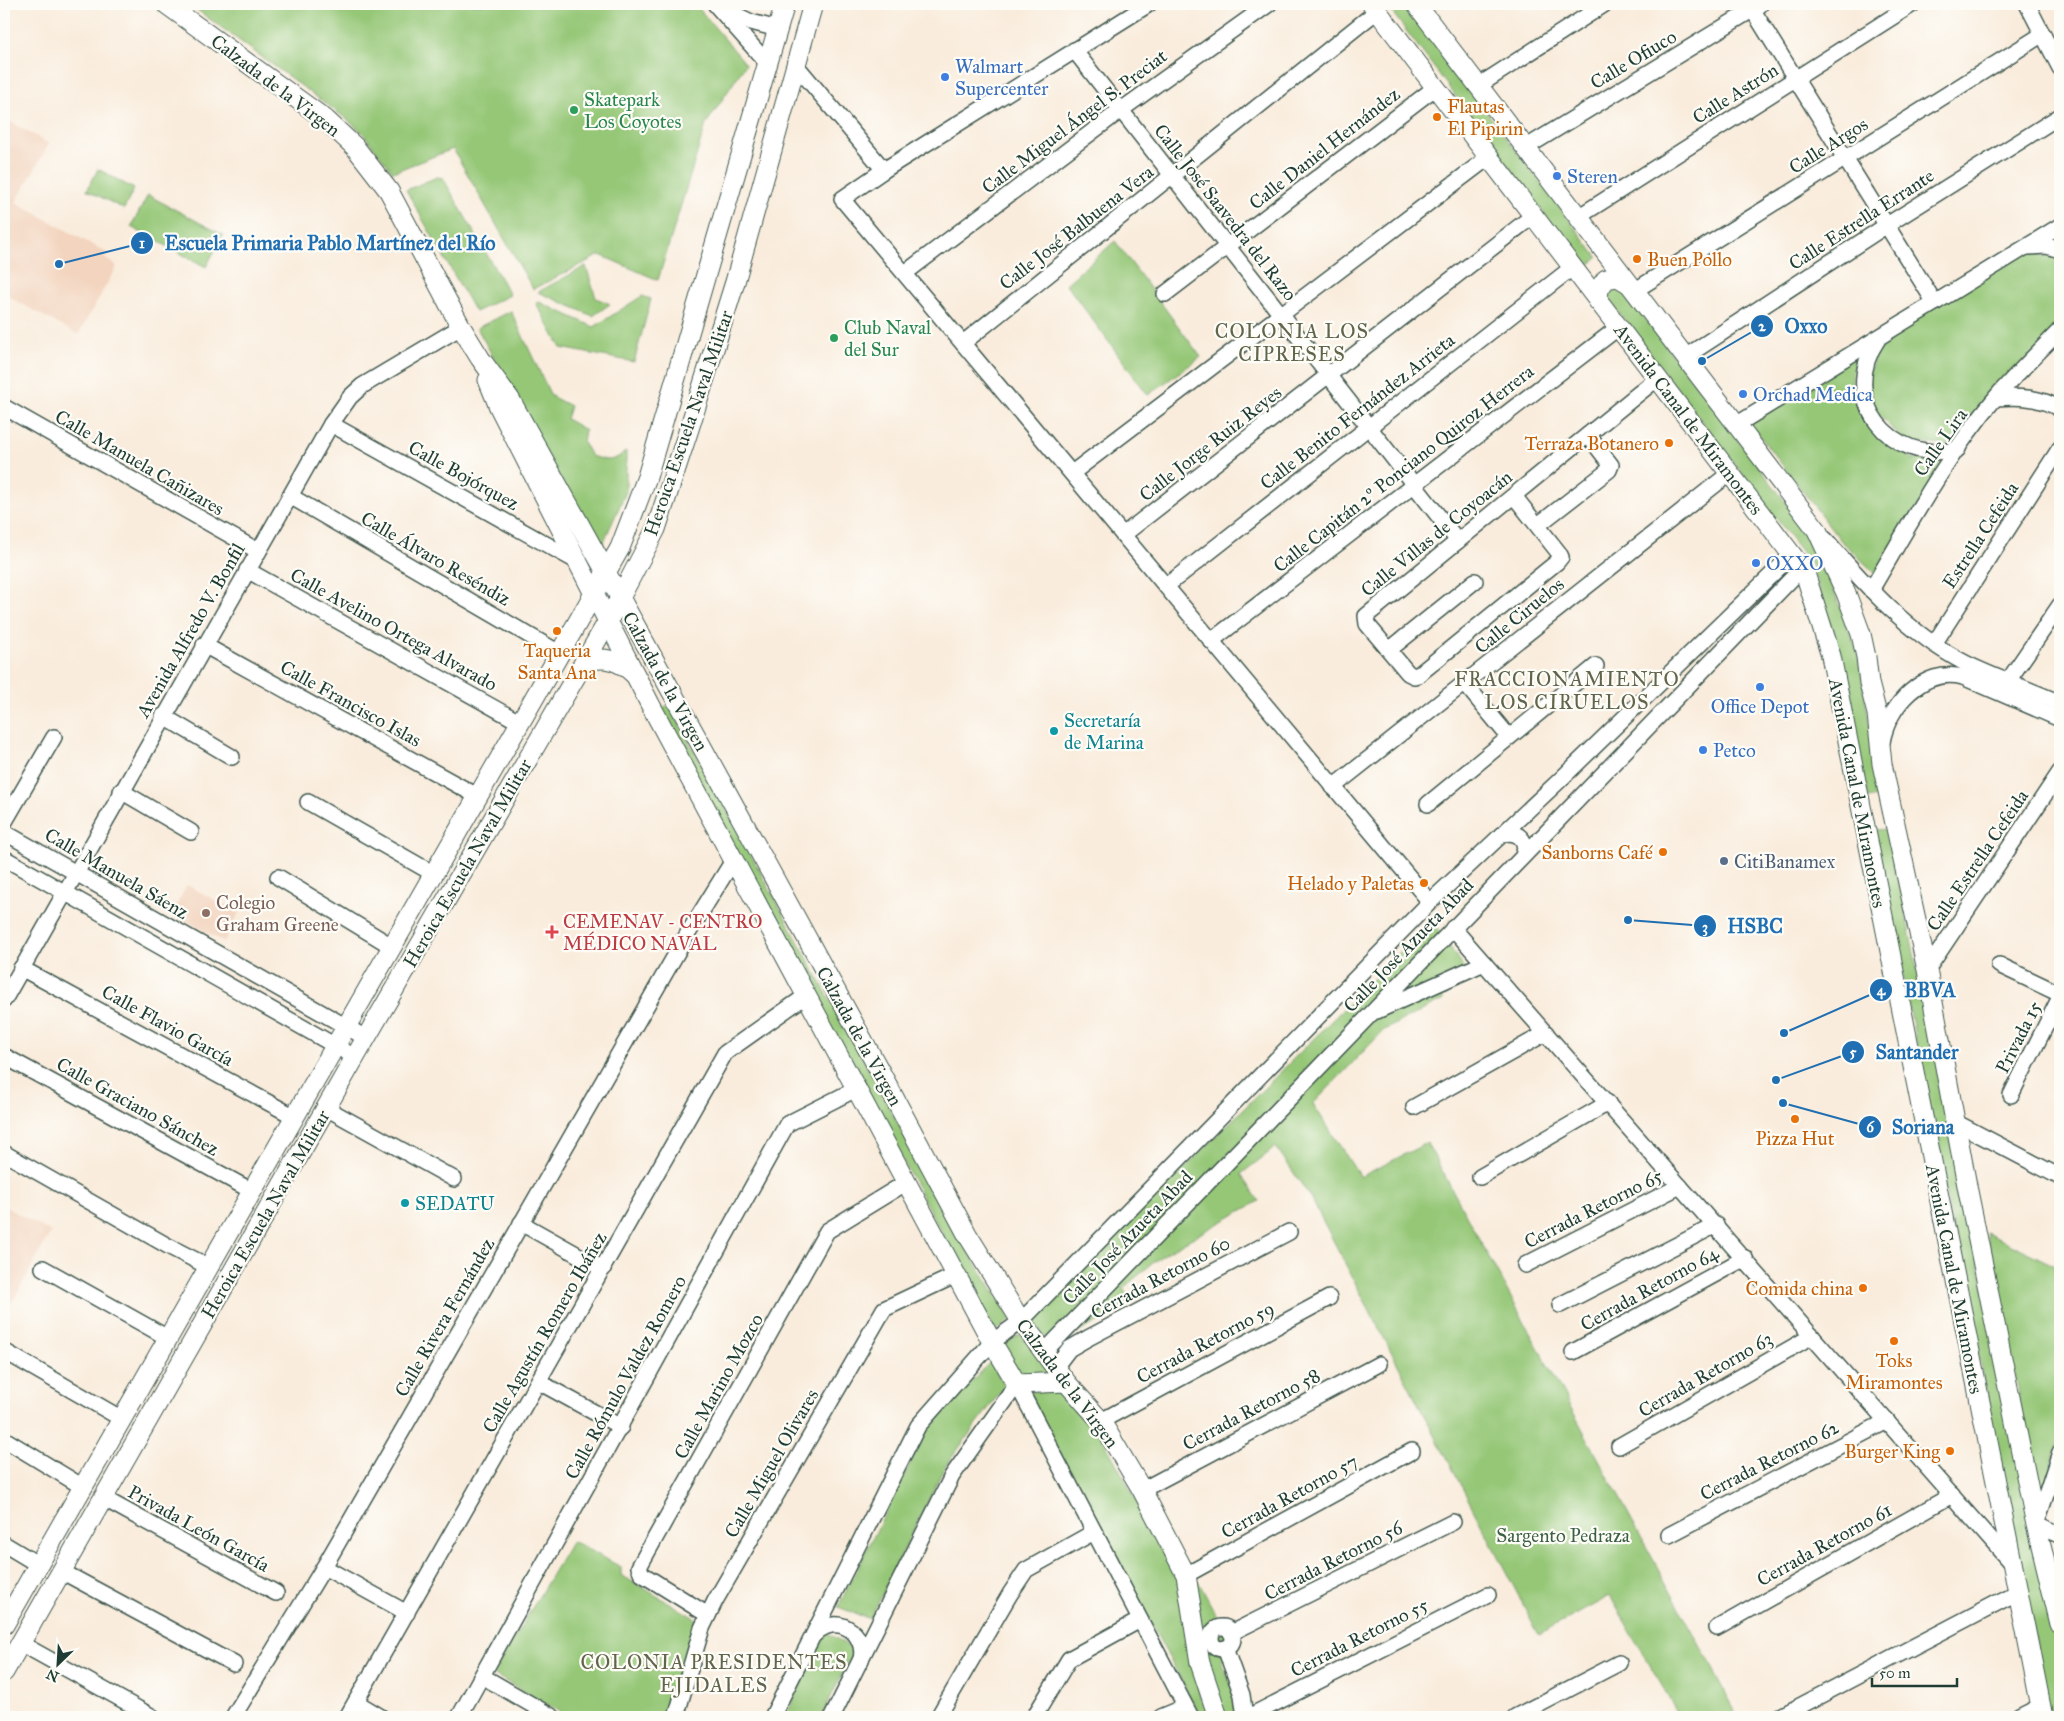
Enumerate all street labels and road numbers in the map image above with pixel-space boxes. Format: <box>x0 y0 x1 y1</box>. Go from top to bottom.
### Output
street label: Calle Ofiuco <box>1586 25 1681 94</box>
street label: Calzada de la Virgen <box>206 29 345 142</box>
street label: Calle Miguel Ángel S. Preciat <box>977 43 1172 199</box>
street label: Calle Astrón <box>1688 58 1782 129</box>
street label: Calle Daniel Hernández <box>1244 82 1404 214</box>
street label: Calle Argos <box>1785 112 1873 180</box>
street label: Calle José Saavedra del Razo <box>1149 119 1302 306</box>
street label: Calle José Balbuena Vera <box>995 159 1159 296</box>
street label: Calle Estrella Errante <box>1784 164 1938 275</box>
street label: Heroica Escuela Naval Militar <box>639 307 738 539</box>
street label: Avenida Canal de Miramontes <box>1609 318 1768 519</box>
street label: Calle Benito Fernández Arrieta <box>1256 328 1460 494</box>
street label: Calle Capitán 2º Ponciano Quiroz Herrera <box>1269 359 1539 577</box>
street label: Calle Jorge Ruiz Reyes <box>1135 381 1287 507</box>
street label: Calle Lira <box>1909 403 1973 481</box>
street label: Calle Manuela Cañizares <box>51 405 228 520</box>
street label: Calle Bojórquez <box>404 436 523 516</box>
street label: Calle Villas de Coyoacán <box>1356 465 1517 601</box>
street label: Estrella Cefeida <box>1937 477 2024 593</box>
street label: Calle Álvaro Reséndiz <box>357 505 515 611</box>
street label: Avenida Alfredo V. Bonfil <box>131 538 250 722</box>
street label: Calle Avelino Ortega Alvarado <box>286 563 501 697</box>
street label: Calle Ciruelos <box>1470 572 1569 658</box>
street label: Calzada de la Virgen <box>617 607 713 756</box>
street label: Calle Francisco Islas <box>276 655 425 752</box>
street label: Avenida Canal de Miramontes <box>1824 675 1891 910</box>
street label: Heroica Escuela Naval Militar <box>398 754 537 972</box>
street label: Calle Estrella Cefeida <box>1922 784 2034 935</box>
street label: Calle Manuela Sáenz <box>41 823 193 924</box>
street label: Calle José Azueta Abad <box>1339 873 1479 1018</box>
street label: Calzada de la Virgen <box>811 962 907 1111</box>
street label: Calle Flavio García <box>98 980 238 1072</box>
street label: Privada 15 <box>1991 997 2046 1077</box>
street label: Calle Graciano Sánchez <box>53 1052 223 1161</box>
street label: Heroica Escuela Naval Militar <box>196 1105 335 1323</box>
street label: Avenida Canal de Miramontes <box>1921 1161 1988 1396</box>
street label: Cerrada Retorno 65 <box>1520 1164 1666 1253</box>
street label: Calle José Azueta Abad <box>1058 1165 1198 1310</box>
street label: Calle Agustín Romero Ibáñez <box>477 1227 612 1437</box>
street label: Cerrada Retorno 60 <box>1087 1231 1234 1324</box>
street label: Calle Rivera Fernández <box>390 1234 499 1401</box>
street label: Cerrada Retorno 64 <box>1576 1241 1722 1336</box>
street label: Calle Rómulo Valdez Romero <box>560 1271 691 1483</box>
street label: Cerrada Retorno 59 <box>1132 1296 1278 1388</box>
street label: Calle Marino Mozco <box>669 1309 768 1463</box>
street label: Calzada de la Virgen <box>1011 1314 1124 1453</box>
street label: Cerrada Retorno 63 <box>1634 1327 1776 1422</box>
street label: Cerrada Retorno 58 <box>1179 1363 1324 1455</box>
street label: Calle Miguel Olivares <box>719 1385 824 1542</box>
street label: Cerrada Retorno 62 <box>1696 1415 1843 1505</box>
street label: Cerrada Retorno 57 <box>1217 1449 1362 1543</box>
street label: Privada León García <box>124 1480 274 1577</box>
street label: Cerrada Retorno 61 <box>1753 1498 1896 1591</box>
street label: Cerrada Retorno 56 <box>1260 1515 1407 1605</box>
street label: Cerrada Retorno 55 <box>1287 1593 1432 1682</box>

